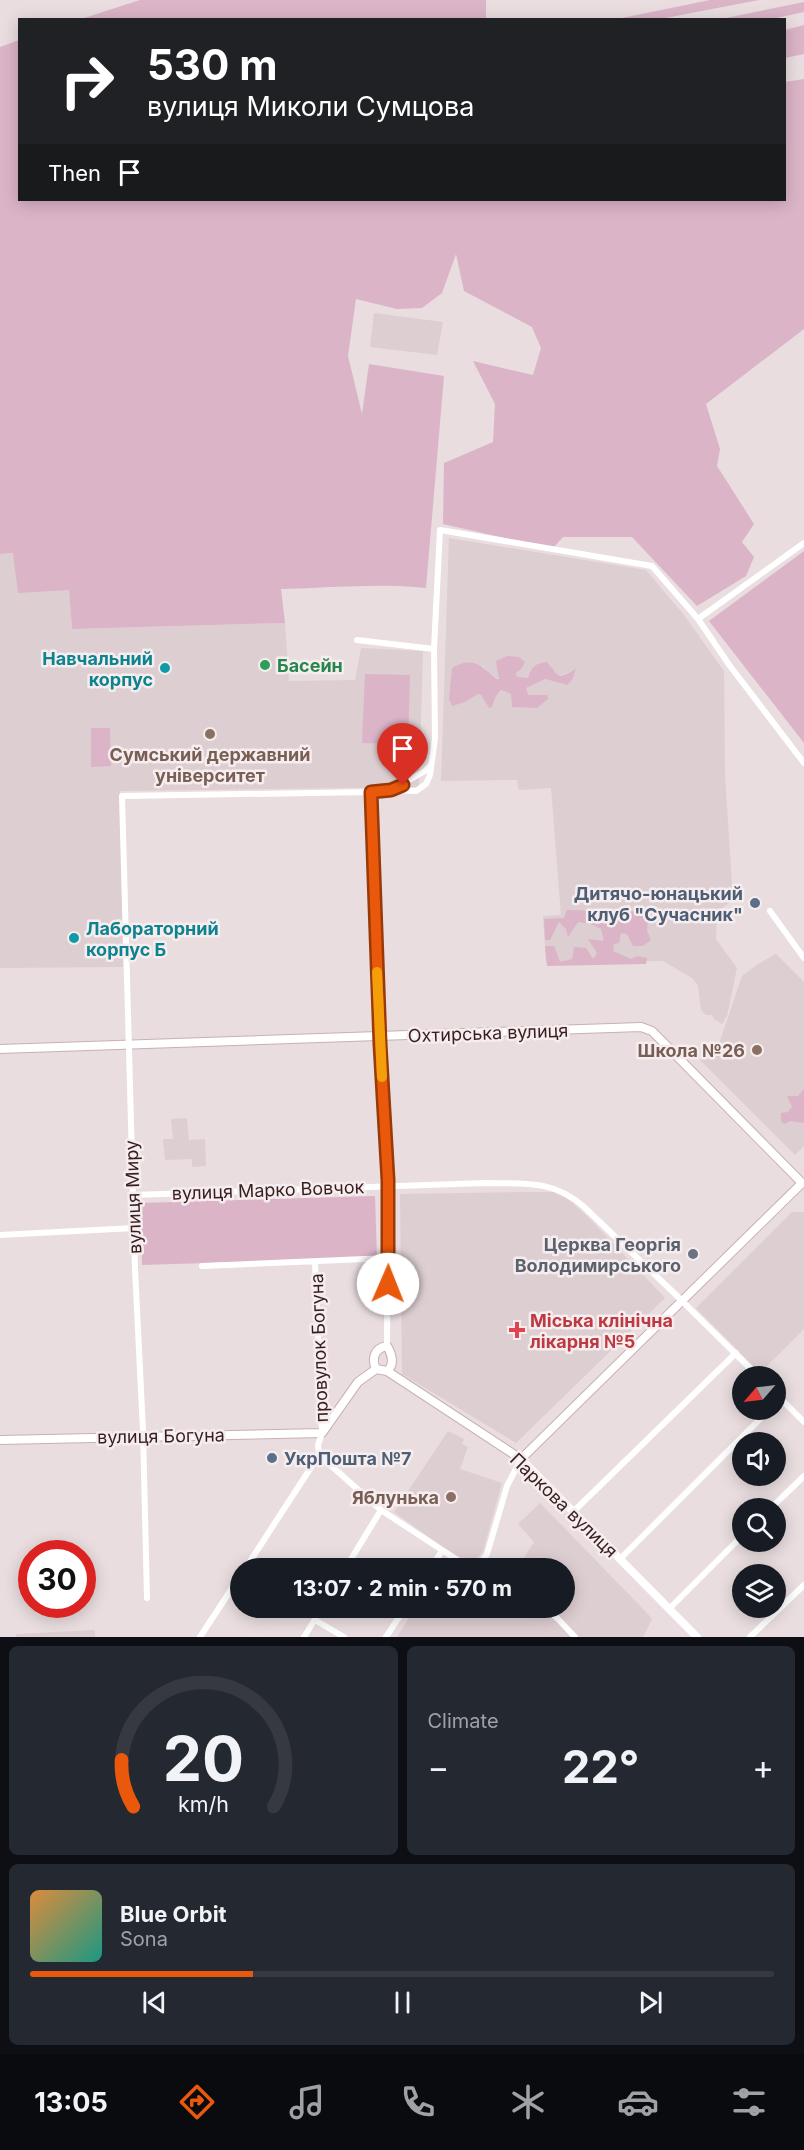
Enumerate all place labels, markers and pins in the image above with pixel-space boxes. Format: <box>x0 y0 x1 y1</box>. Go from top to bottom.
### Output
place label: Навчальний корпус <box>42 648 153 690</box>
place label: Басейн <box>277 655 343 676</box>
marker: Басейн <box>258 658 272 672</box>
marker: Навчальний корпус <box>158 661 172 675</box>
pin <box>377 723 428 785</box>
marker: Сумський державний університет <box>203 727 217 741</box>
place label: Сумський державний університет <box>110 744 310 786</box>
place label: Дитячо-юнацький клуб "Сучасник" <box>574 883 743 925</box>
marker: Дитячо-юнацький клуб "Сучасник" <box>748 896 762 910</box>
place label: Лабораторний корпус Б <box>86 918 219 960</box>
marker: Лабораторний корпус Б <box>67 931 81 945</box>
place label: Школа №26 <box>638 1040 745 1061</box>
marker: Школа №26 <box>750 1043 764 1057</box>
place label: Церква Георгія Володимирського <box>515 1234 681 1276</box>
marker: Церква Георгія Володимирського <box>686 1247 700 1261</box>
place label: Міська клінічна лікарня №5 <box>530 1310 673 1352</box>
marker: Міська клінічна лікарня №5 <box>508 1321 526 1339</box>
place label: УкрПошта №7 <box>284 1448 412 1469</box>
marker: УкрПошта №7 <box>265 1451 279 1465</box>
place label: Яблунька <box>352 1487 439 1508</box>
marker: Яблунька <box>444 1490 458 1504</box>

